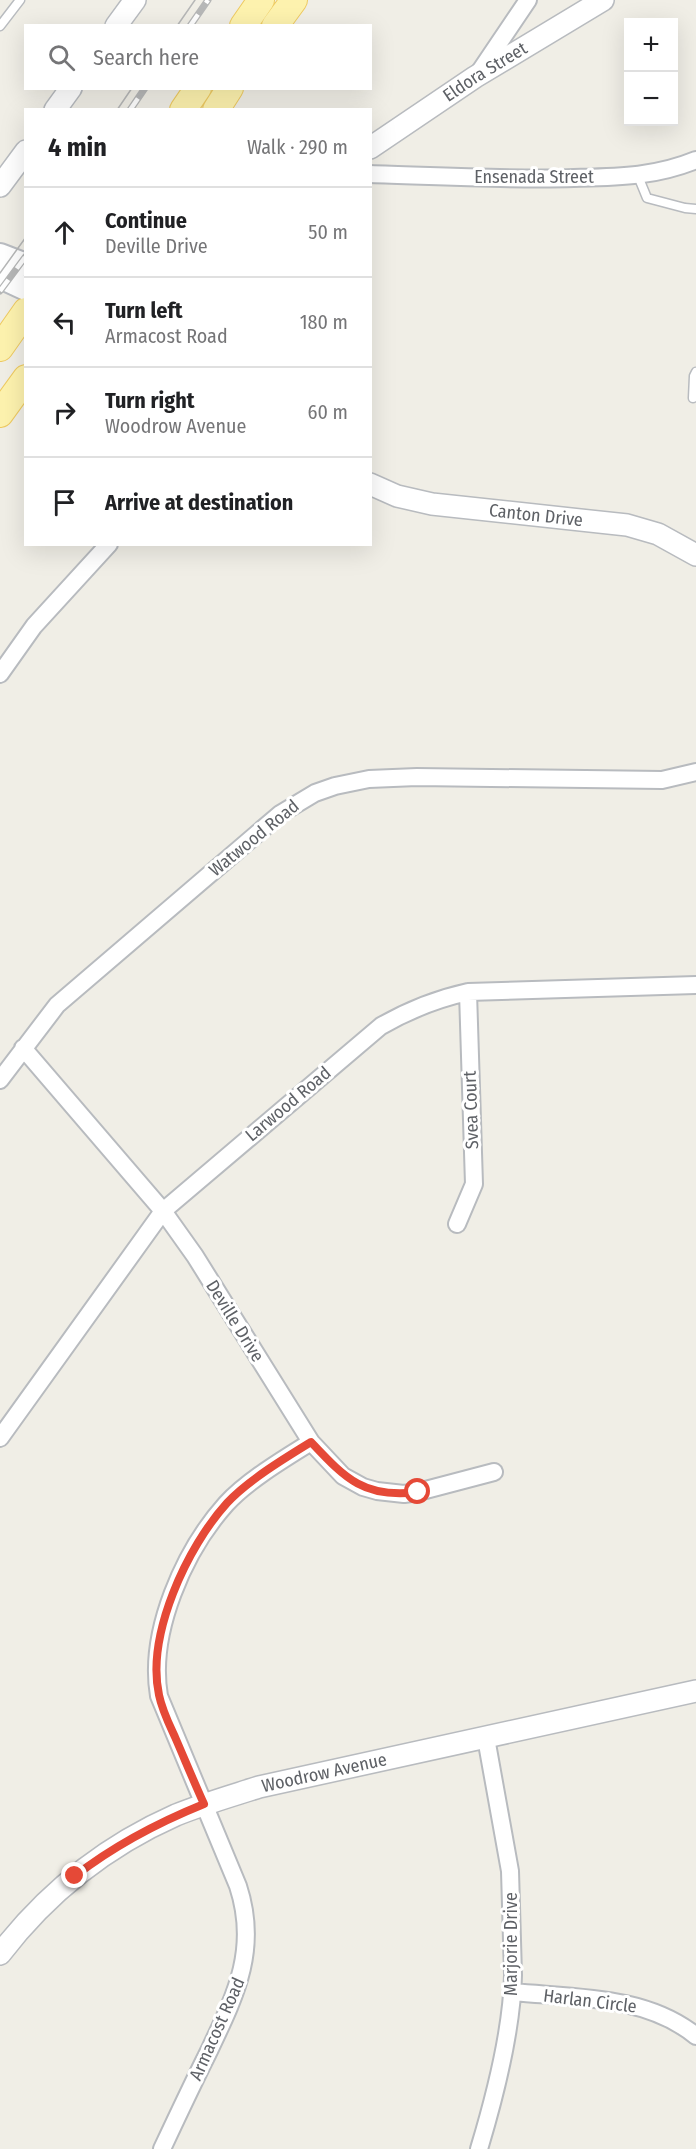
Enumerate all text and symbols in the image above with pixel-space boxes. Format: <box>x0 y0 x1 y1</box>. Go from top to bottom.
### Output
map controls <box>624 18 678 126</box>
button: + <box>624 18 678 72</box>
search box <box>24 24 372 90</box>
street label: Eldora Street <box>439 37 531 106</box>
icon: search <box>45 41 78 74</box>
text: Search here <box>93 44 199 71</box>
button: − <box>624 72 678 126</box>
text: 4 min <box>48 132 107 163</box>
text: Walk · 290 m <box>247 135 348 159</box>
street label: Ensenada Street <box>474 166 594 188</box>
text: Continue <box>105 207 187 234</box>
icon: ahead <box>48 216 81 249</box>
text: 50 m <box>308 220 348 244</box>
text: Deville Drive <box>105 234 208 258</box>
text: Turn left <box>105 297 183 324</box>
icon: left <box>48 306 81 339</box>
text: 180 m <box>300 310 348 334</box>
text: Armacost Road <box>105 324 228 348</box>
text: Turn right <box>105 387 194 414</box>
icon: right <box>48 396 81 429</box>
text: 60 m <box>308 400 348 424</box>
text: Woodrow Avenue <box>105 414 246 438</box>
icon: arrive <box>48 486 81 519</box>
text: Arrive at destination <box>105 489 293 516</box>
street label: Canton Drive <box>488 499 584 531</box>
street label: Watwood Road <box>204 795 304 881</box>
street label: Larwood Road <box>241 1062 335 1146</box>
street label: Svea Court <box>459 1070 483 1150</box>
street label: Deville Drive <box>201 1276 269 1366</box>
route start <box>404 1478 430 1504</box>
street label: Woodrow Avenue <box>260 1748 389 1797</box>
route end <box>61 1862 87 1888</box>
street label: Marjorie Drive <box>500 1892 522 1996</box>
street label: Armacost Road <box>185 1974 249 2084</box>
street label: Harlan Circle <box>542 1984 638 2018</box>

